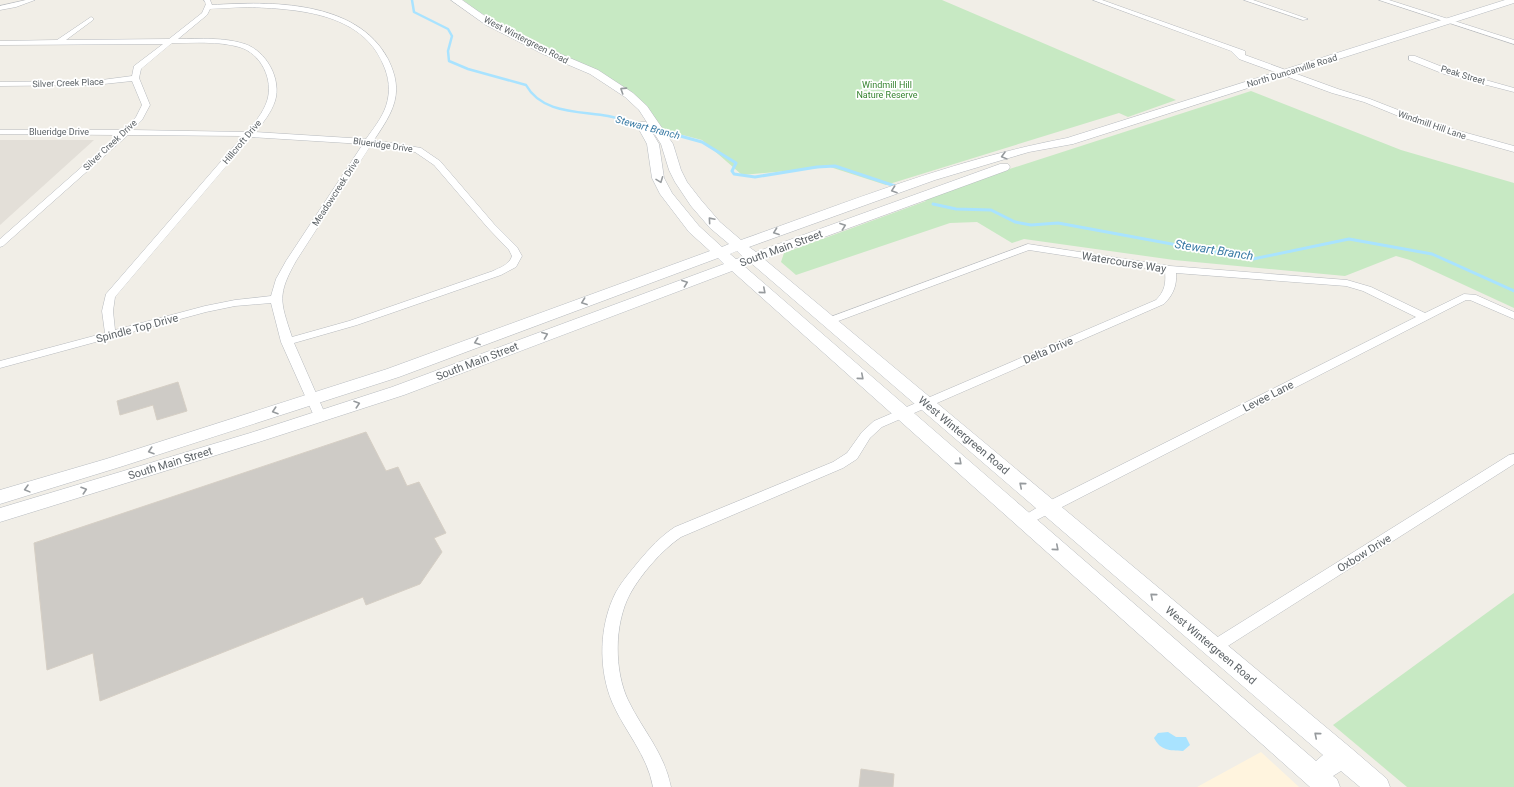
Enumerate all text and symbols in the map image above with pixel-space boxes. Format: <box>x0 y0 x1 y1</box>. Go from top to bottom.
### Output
street label: West Wintergreen Road <box>482 14 570 66</box>
street label: North Duncanville Road <box>1246 52 1338 90</box>
street label: Peak Street <box>1440 64 1486 86</box>
street label: Silver Creek Place <box>32 77 104 89</box>
park label: Windmill Hill Nature Reserve <box>856 80 918 100</box>
one-way arrow <box>620 88 627 95</box>
street label: Windmill Hill Lane <box>1397 109 1468 141</box>
water label: Stewart Branch <box>615 114 681 141</box>
street label: Silver Creek Drive <box>81 118 139 172</box>
street label: Hillcroft Drive <box>221 118 263 166</box>
street label: Blueridge Drive <box>29 127 89 137</box>
street label: Blueridge Drive <box>353 136 414 154</box>
one-way arrow <box>1001 151 1007 159</box>
street label: Meadowcreek Drive <box>310 156 362 228</box>
one-way arrow <box>656 177 664 184</box>
one-way arrow <box>891 185 898 194</box>
one-way arrow <box>708 217 715 225</box>
one-way arrow <box>840 222 847 230</box>
street label: South Main Street <box>738 227 825 270</box>
one-way arrow <box>772 228 779 236</box>
water label: Stewart Branch <box>1174 237 1254 263</box>
street label: Watercourse Way <box>1081 249 1168 276</box>
one-way arrow <box>681 279 688 288</box>
one-way arrow <box>758 286 766 294</box>
one-way arrow <box>581 297 588 306</box>
street label: Spindle Top Drive <box>95 311 180 346</box>
one-way arrow <box>541 332 548 340</box>
street label: Delta Drive <box>1021 334 1075 367</box>
one-way arrow <box>473 338 480 346</box>
street label: South Main Street <box>434 340 521 383</box>
one-way arrow <box>856 372 864 379</box>
street label: Levee Lane <box>1241 378 1296 415</box>
street label: West Wintergreen Road <box>916 394 1012 477</box>
one-way arrow <box>353 400 360 409</box>
one-way arrow <box>271 406 278 414</box>
street label: South Main Street <box>126 444 214 482</box>
one-way arrow <box>148 446 155 455</box>
one-way arrow <box>954 458 961 465</box>
one-way arrow <box>1019 482 1027 489</box>
one-way arrow <box>24 485 30 493</box>
one-way arrow <box>80 486 87 495</box>
street label: Oxbow Drive <box>1335 532 1394 575</box>
one-way arrow <box>1052 544 1059 551</box>
one-way arrow <box>1151 594 1158 601</box>
street label: West Wintergreen Road <box>1163 604 1259 687</box>
one-way arrow <box>1314 732 1321 739</box>

